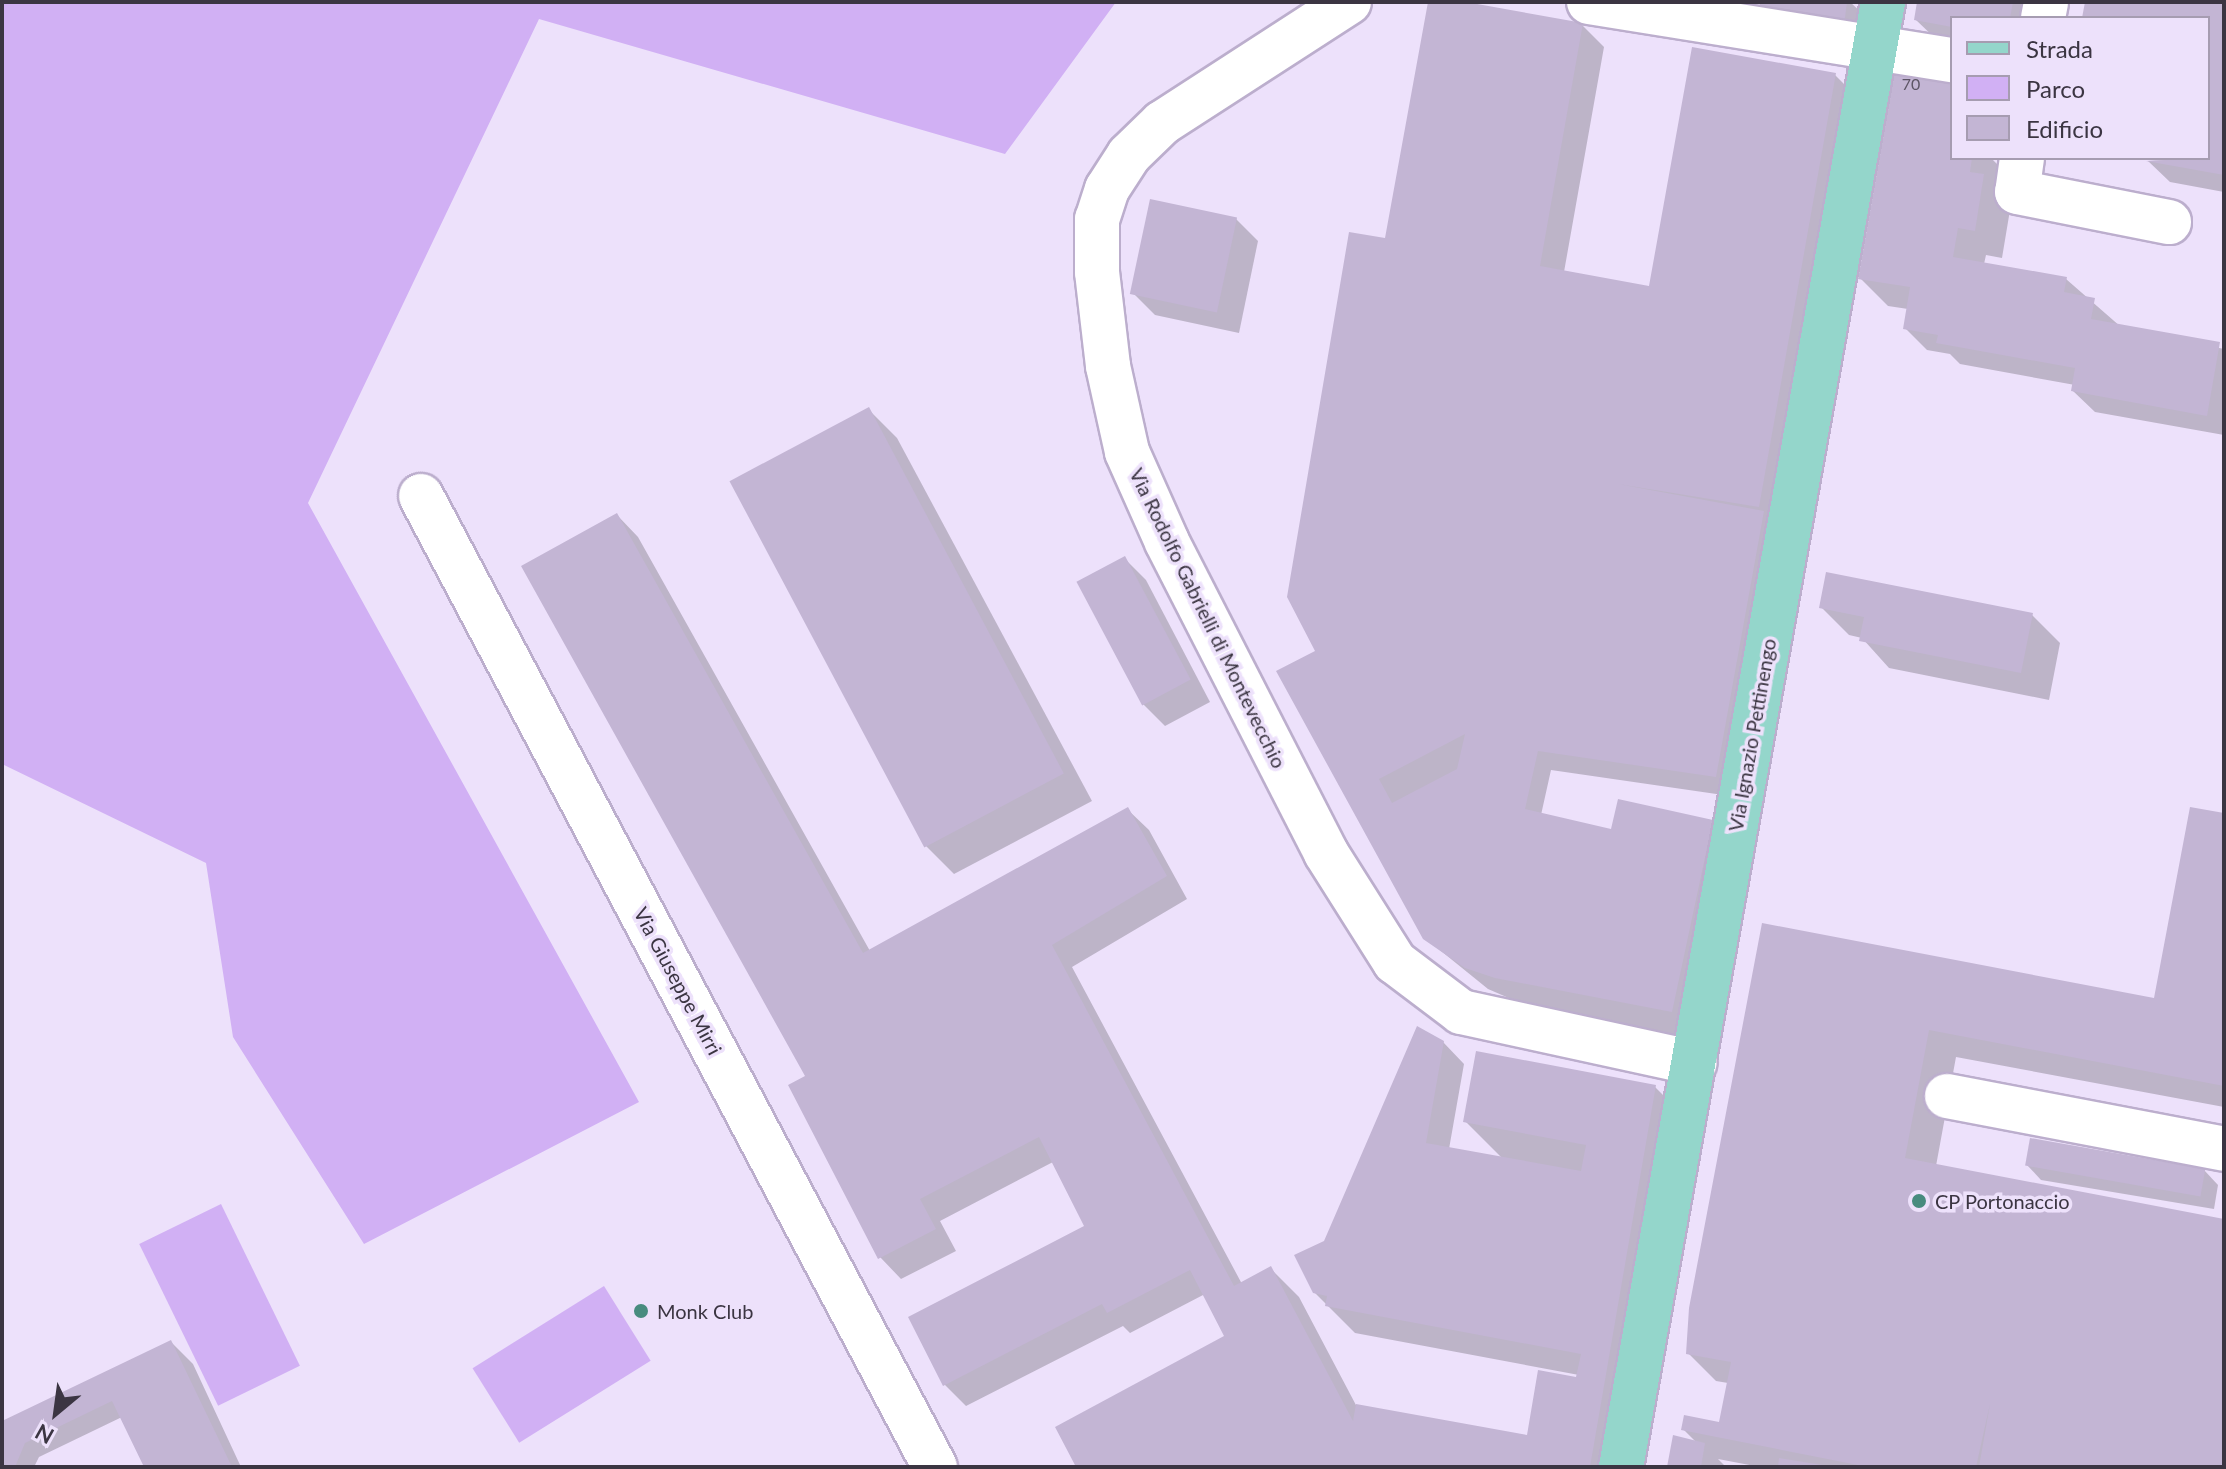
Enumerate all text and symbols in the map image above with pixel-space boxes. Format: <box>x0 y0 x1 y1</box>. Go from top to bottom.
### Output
legend <box>1950 16 2210 160</box>
text: Strada <box>2026 34 2093 63</box>
house number: 70 <box>1902 74 1920 94</box>
text: Parco <box>2026 74 2085 103</box>
text: Edificio <box>2026 114 2103 143</box>
street label: Via Rodolfo Gabrielli di Montevecchio <box>1125 464 1291 772</box>
street label: Via Ignazio Pettinengo <box>1723 637 1781 833</box>
street label: Via Giuseppe Mirri <box>629 903 727 1059</box>
place label: CP Portonaccio <box>1935 1189 2070 1213</box>
marker: CP Portonaccio <box>1910 1192 1928 1210</box>
place label: Monk Club <box>657 1299 753 1323</box>
marker: Monk Club <box>632 1302 650 1320</box>
north arrow <box>16 1373 96 1453</box>
text: N <box>30 1419 58 1450</box>

